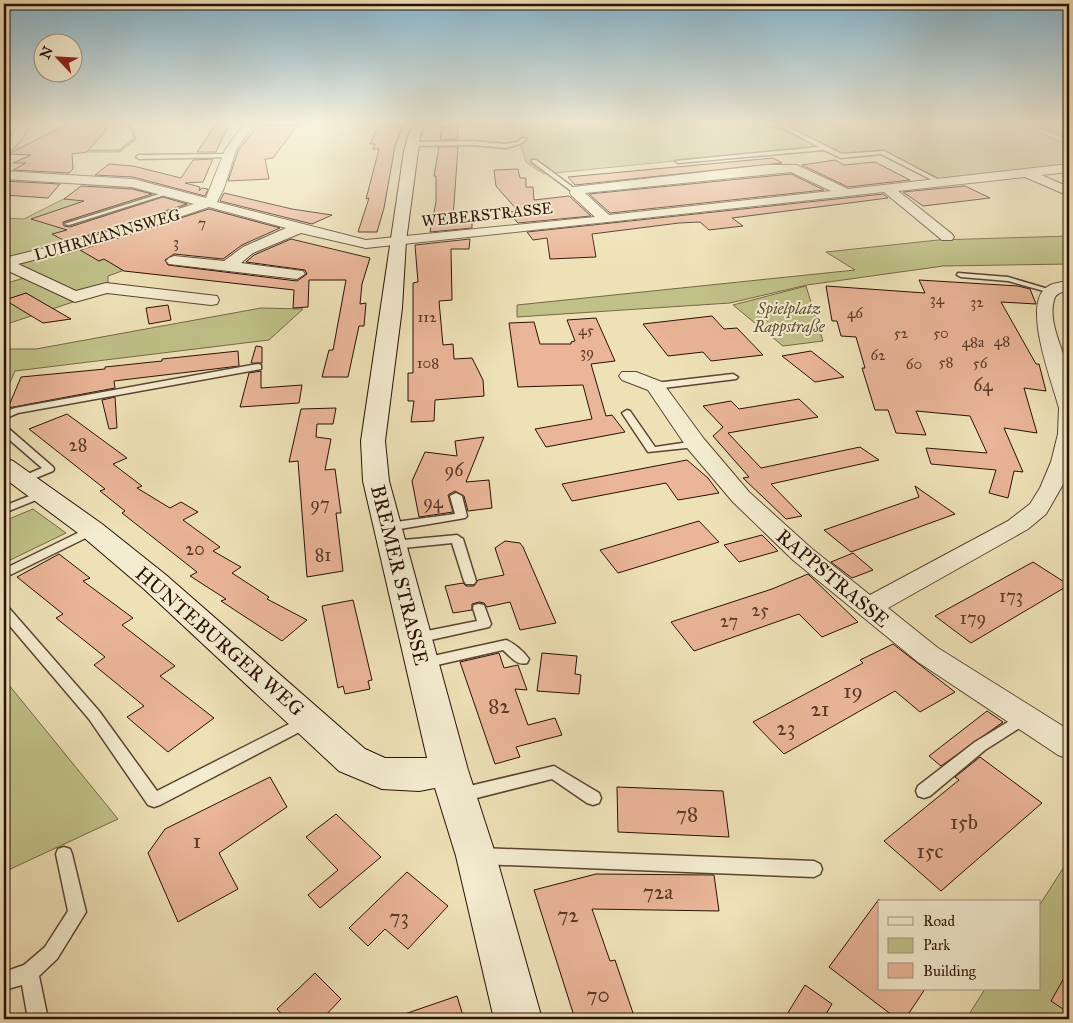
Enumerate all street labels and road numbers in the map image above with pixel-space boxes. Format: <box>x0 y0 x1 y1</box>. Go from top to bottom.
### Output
street label: WEBERSTRASSE <box>420 198 554 231</box>
street label: LUHRMANNSWEG <box>32 204 183 264</box>
street label: BREMER STRASSE <box>366 482 434 668</box>
street label: RAPPSTRASSE <box>771 524 895 632</box>
street label: HUNTEBURGER WEG <box>131 561 309 721</box>

